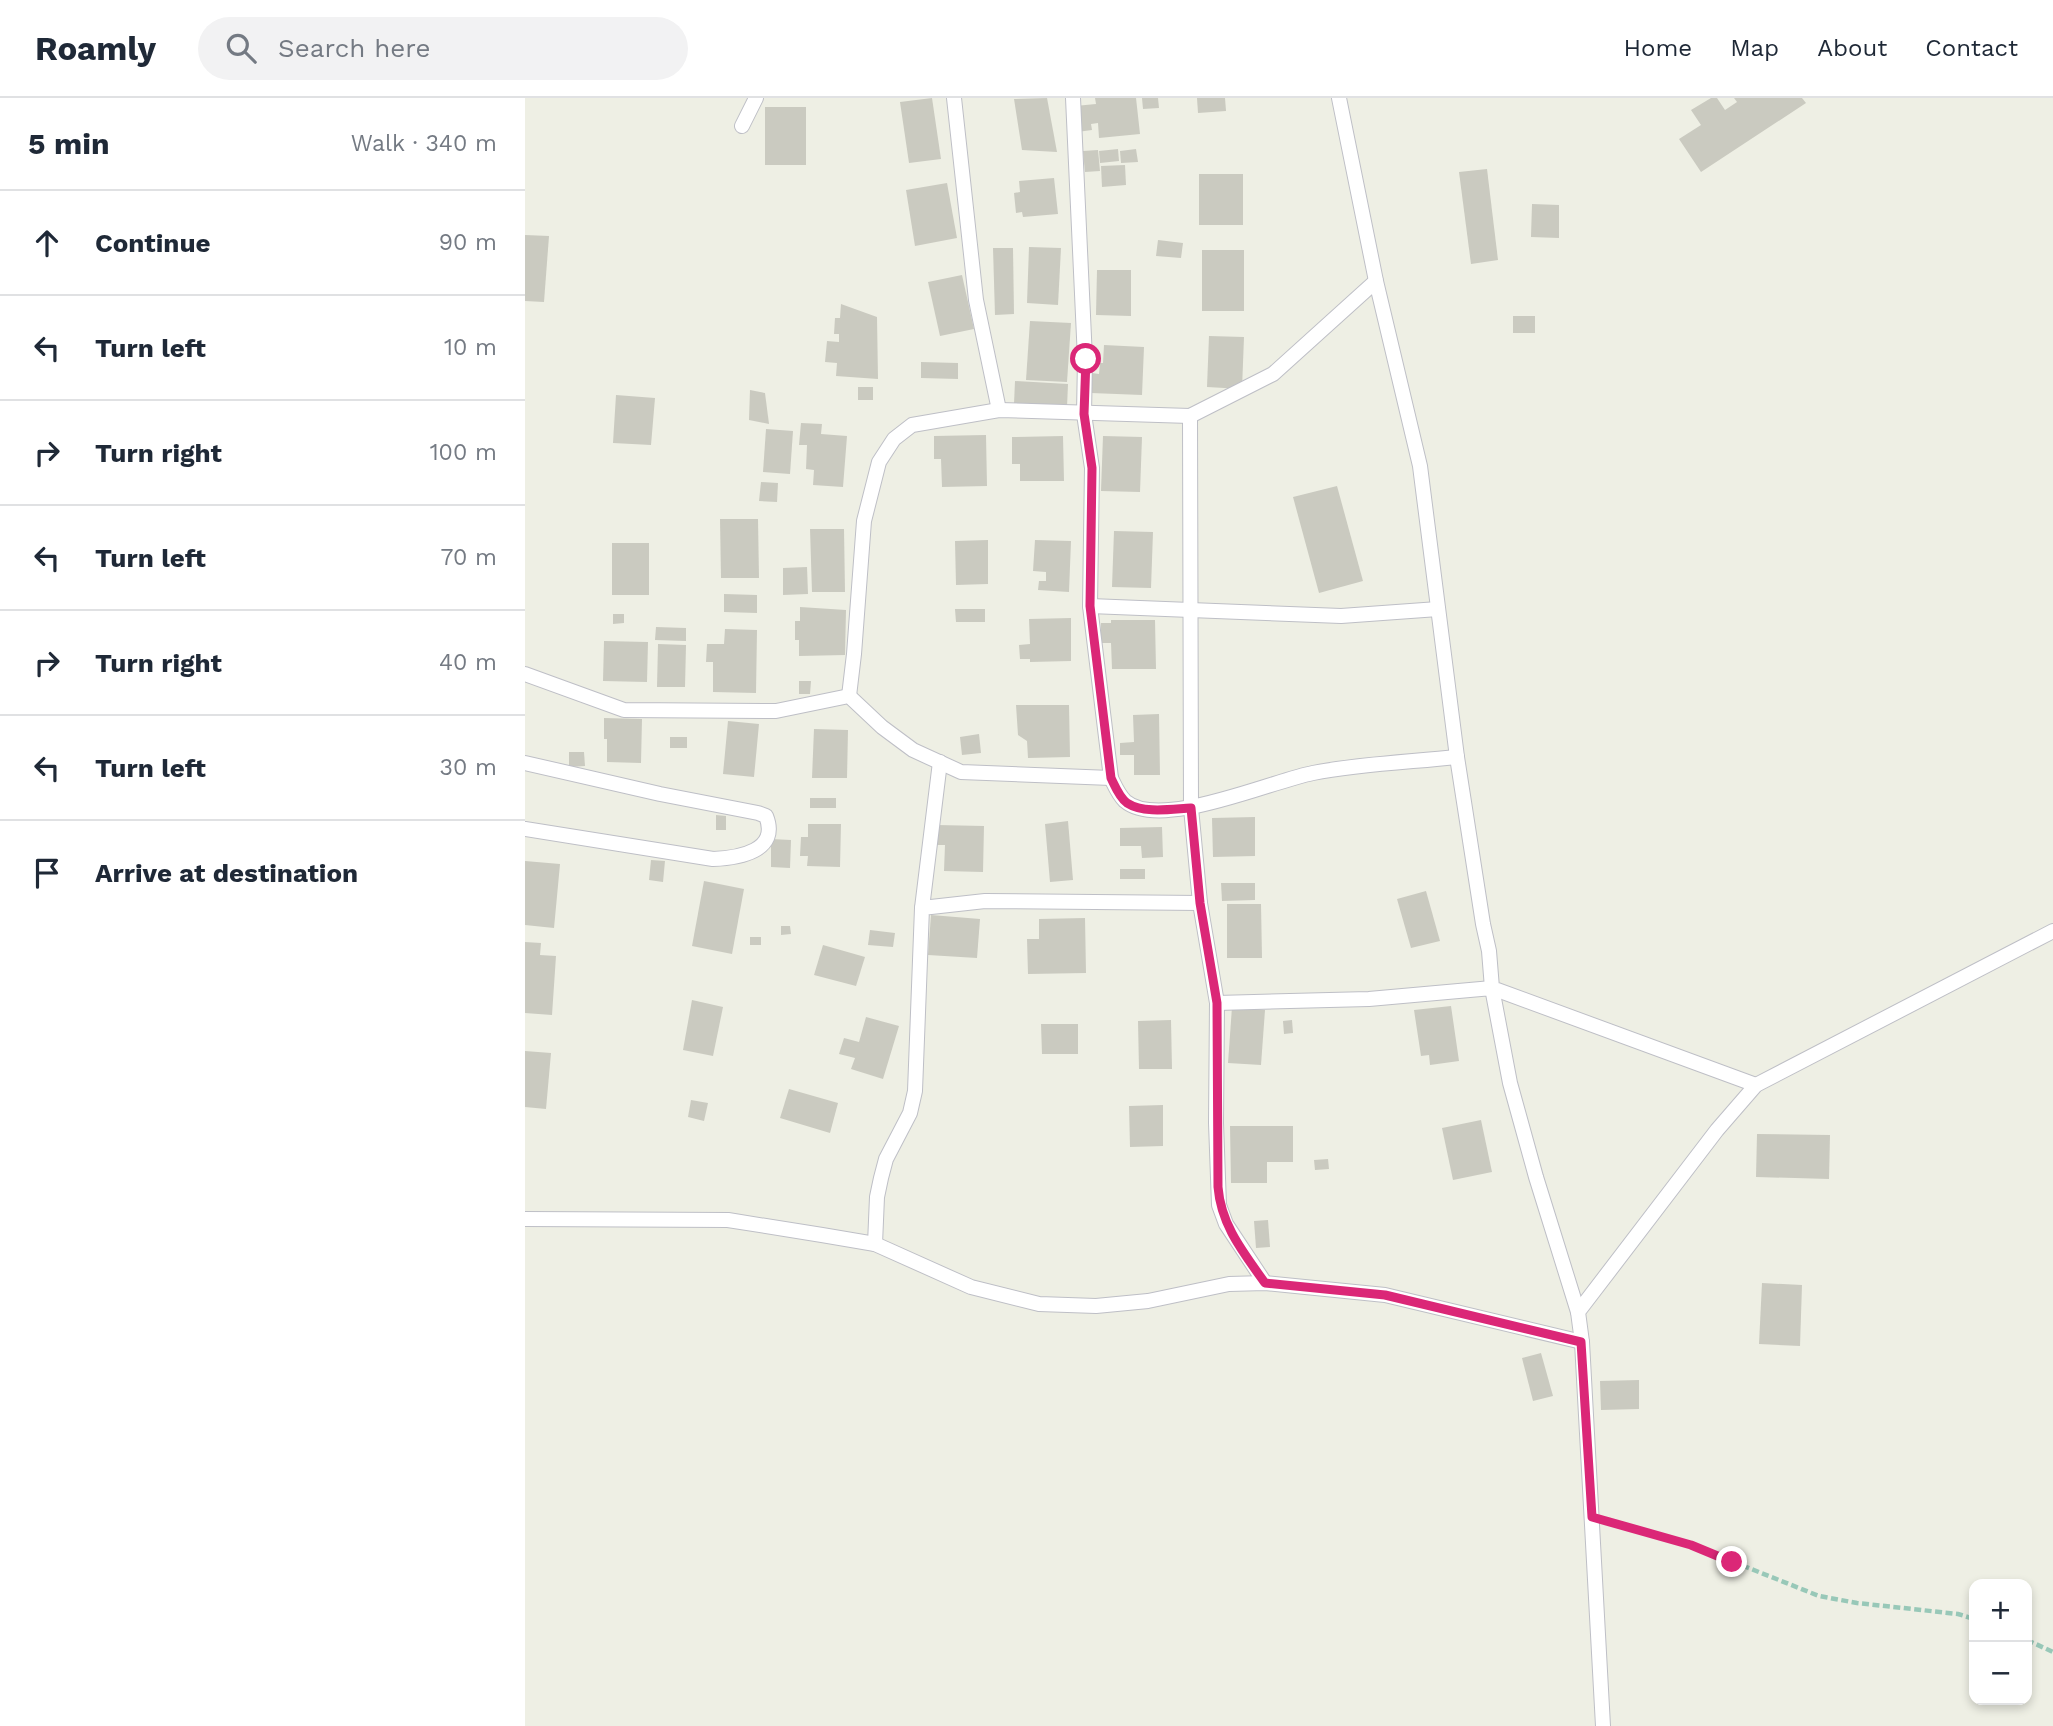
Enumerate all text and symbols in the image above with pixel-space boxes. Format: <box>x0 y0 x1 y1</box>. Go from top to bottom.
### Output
search box <box>198 17 688 80</box>
text: Roamly <box>35 29 156 68</box>
icon: search <box>222 29 260 67</box>
text: Search here <box>278 33 431 63</box>
text: Home <box>1624 34 1692 62</box>
text: Map <box>1730 34 1779 62</box>
text: About <box>1817 34 1887 62</box>
text: Contact <box>1925 34 2018 62</box>
text: 5 min <box>28 126 110 161</box>
text: Walk · 340 m <box>351 130 497 157</box>
icon: ahead <box>28 224 66 262</box>
text: Continue <box>95 228 211 258</box>
text: 90 m <box>439 229 497 256</box>
icon: left <box>28 329 66 367</box>
text: Turn left <box>95 333 206 363</box>
text: 10 m <box>444 334 497 361</box>
route start <box>1070 343 1101 374</box>
icon: right <box>28 434 66 472</box>
text: Turn right <box>95 438 222 468</box>
text: 100 m <box>430 439 497 466</box>
icon: left <box>28 539 66 577</box>
text: Turn left <box>95 543 206 573</box>
text: 70 m <box>440 544 497 571</box>
icon: right <box>28 644 66 682</box>
text: Turn right <box>95 648 222 678</box>
text: 40 m <box>439 649 497 676</box>
icon: left <box>28 749 66 787</box>
text: Turn left <box>95 753 206 783</box>
text: 30 m <box>440 754 497 781</box>
icon: arrive <box>28 854 66 892</box>
text: Arrive at destination <box>95 858 358 888</box>
route end <box>1716 1546 1747 1577</box>
map controls <box>1969 1579 2032 1705</box>
button: + <box>1969 1579 2032 1642</box>
button: − <box>1969 1642 2032 1705</box>

